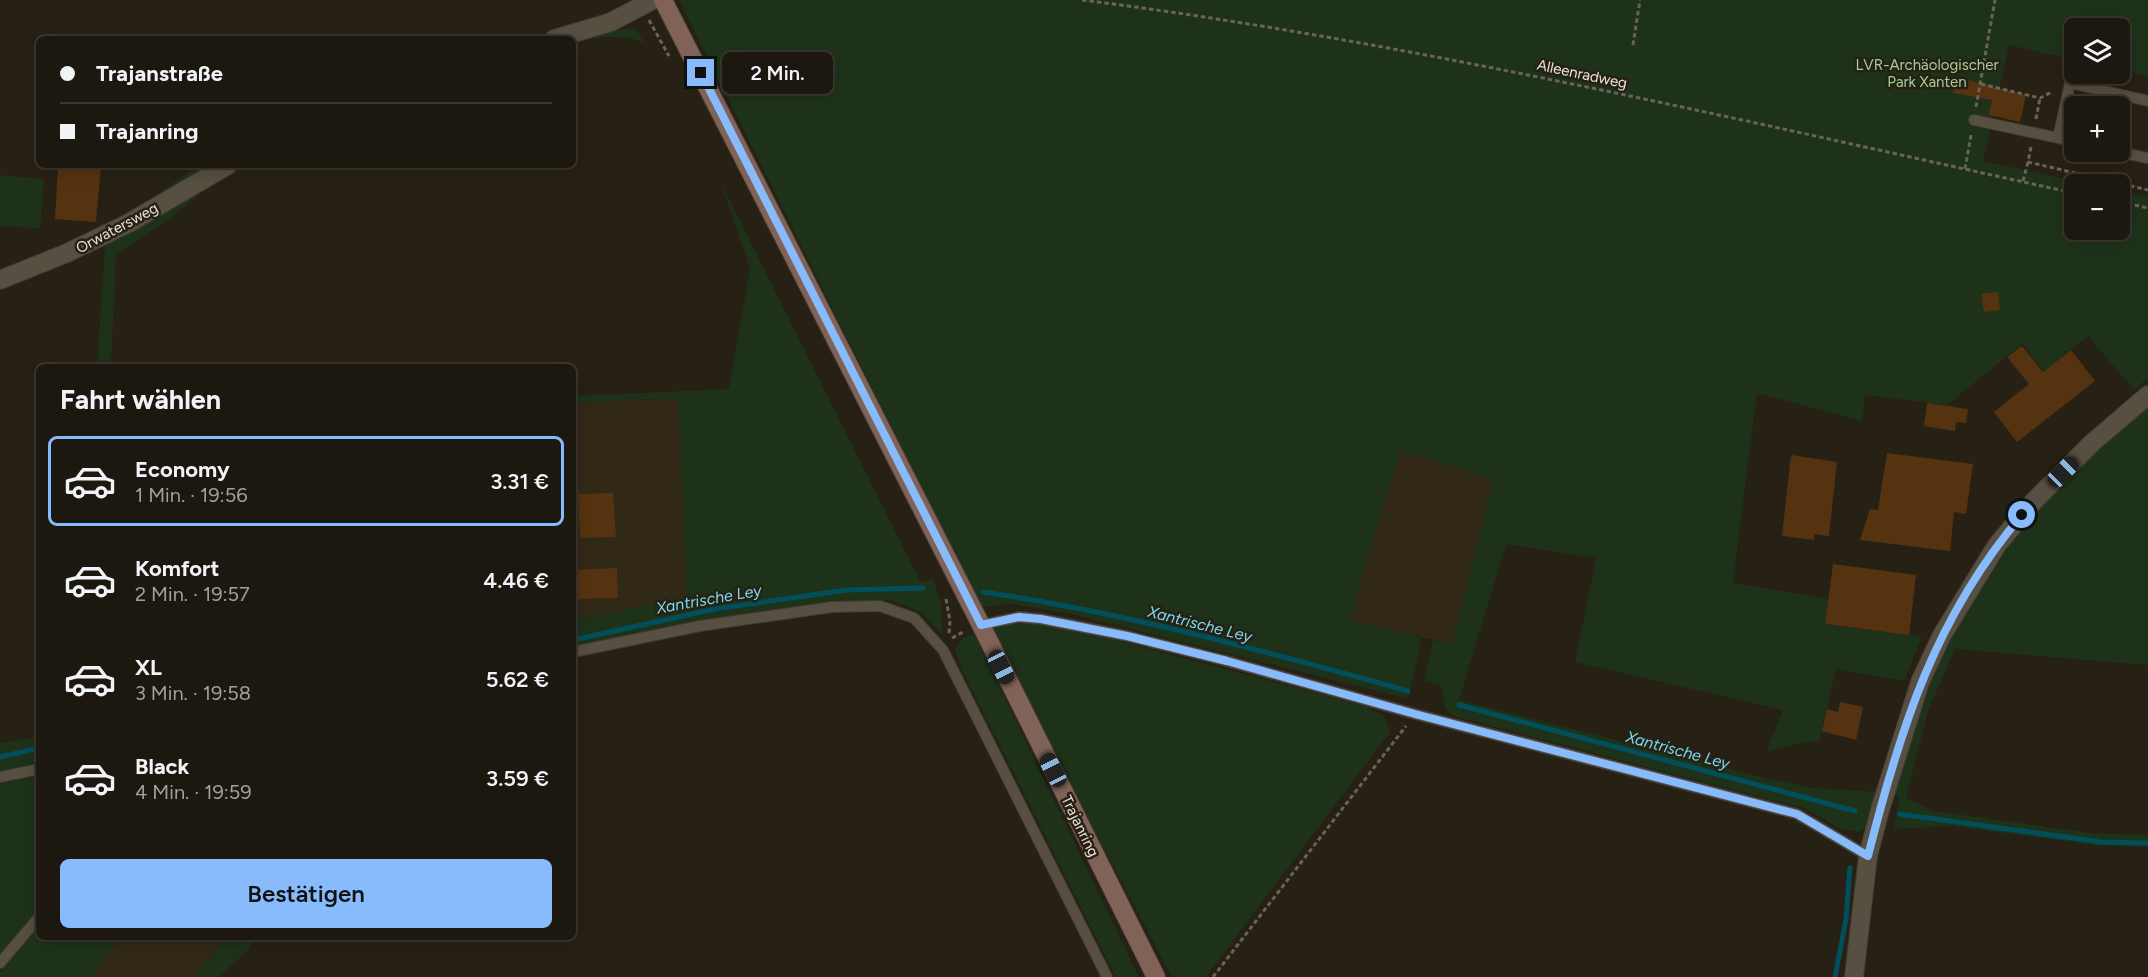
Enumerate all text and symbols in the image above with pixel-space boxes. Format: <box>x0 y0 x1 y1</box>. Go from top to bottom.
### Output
map controls <box>2064 18 2130 240</box>
button: layers <box>2064 18 2130 84</box>
callout: 2 Min. <box>722 52 833 94</box>
street label: Alleenradweg <box>1535 56 1629 92</box>
park label: LVR-Archäologischer Park Xanten <box>1856 56 1998 91</box>
route end <box>687 59 714 86</box>
text: Trajanstraße <box>96 60 223 87</box>
text: 2 Min. <box>750 61 805 85</box>
button: + <box>2064 96 2130 162</box>
text: Trajanring <box>96 118 199 145</box>
button: − <box>2064 174 2130 240</box>
street label: Orwatersweg <box>73 199 161 257</box>
text: Fahrt wählen <box>60 383 221 416</box>
car <box>2044 453 2082 491</box>
icon: car <box>63 454 117 508</box>
text: Economy <box>135 456 230 483</box>
text: 3.31 € <box>490 468 549 495</box>
text: 1 Min. · 19:56 <box>135 483 248 507</box>
route start <box>2008 501 2035 528</box>
icon: car <box>63 553 117 607</box>
text: Komfort <box>135 555 219 582</box>
text: 4.46 € <box>483 567 549 594</box>
water label: Xantrische Ley <box>654 580 764 618</box>
text: 2 Min. · 19:57 <box>135 582 250 606</box>
water label: Xantrische Ley <box>1145 602 1255 646</box>
car <box>985 647 1017 687</box>
icon: car <box>63 652 117 706</box>
text: XL <box>135 654 162 681</box>
text: 5.62 € <box>486 666 549 693</box>
text: 3 Min. · 19:58 <box>135 681 251 705</box>
water label: Xantrische Ley <box>1623 727 1732 773</box>
car <box>1037 750 1069 790</box>
icon: car <box>63 751 117 805</box>
text: Black <box>135 753 189 780</box>
text: 3.59 € <box>486 765 549 792</box>
text: 4 Min. · 19:59 <box>135 780 252 804</box>
street label: Trajanring <box>1057 792 1103 860</box>
button: Bestätigen <box>60 859 552 928</box>

